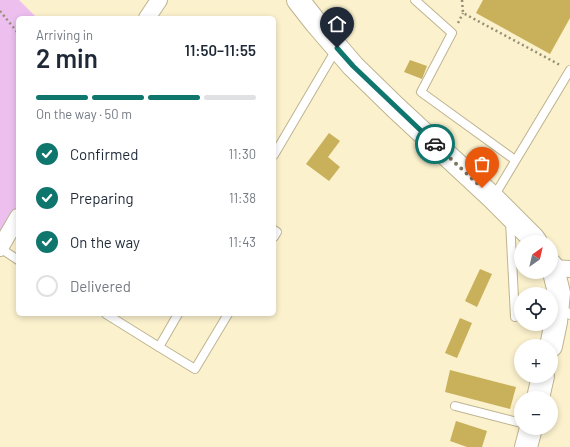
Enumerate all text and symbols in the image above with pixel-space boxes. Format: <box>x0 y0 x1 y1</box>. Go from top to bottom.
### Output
pin <box>320 7.0 354 48</box>
icon: home <box>326 13 348 35</box>
text: Arriving in <box>36 27 93 43</box>
text: 11:50–11:55 <box>185 41 256 59</box>
text: 2 min <box>36 42 98 73</box>
text: On the way · 50 m <box>36 106 132 122</box>
courier <box>415 124 455 164</box>
icon: car <box>424 133 446 155</box>
icon: check <box>36 143 58 165</box>
text: Confirmed <box>70 145 138 163</box>
text: 11:30 <box>228 146 256 162</box>
pin <box>465 147 499 188</box>
icon: bag <box>471 153 493 175</box>
icon: check <box>36 187 58 209</box>
text: Preparing <box>70 189 134 207</box>
text: 11:38 <box>229 190 256 206</box>
icon: check <box>36 231 58 253</box>
text: On the way <box>70 233 140 251</box>
text: 11:43 <box>229 234 256 250</box>
north arrow <box>514 235 558 279</box>
map controls <box>514 235 558 435</box>
text: Delivered <box>70 277 131 295</box>
button: locate <box>514 287 558 331</box>
button: + <box>514 339 558 383</box>
button: − <box>514 391 558 435</box>

